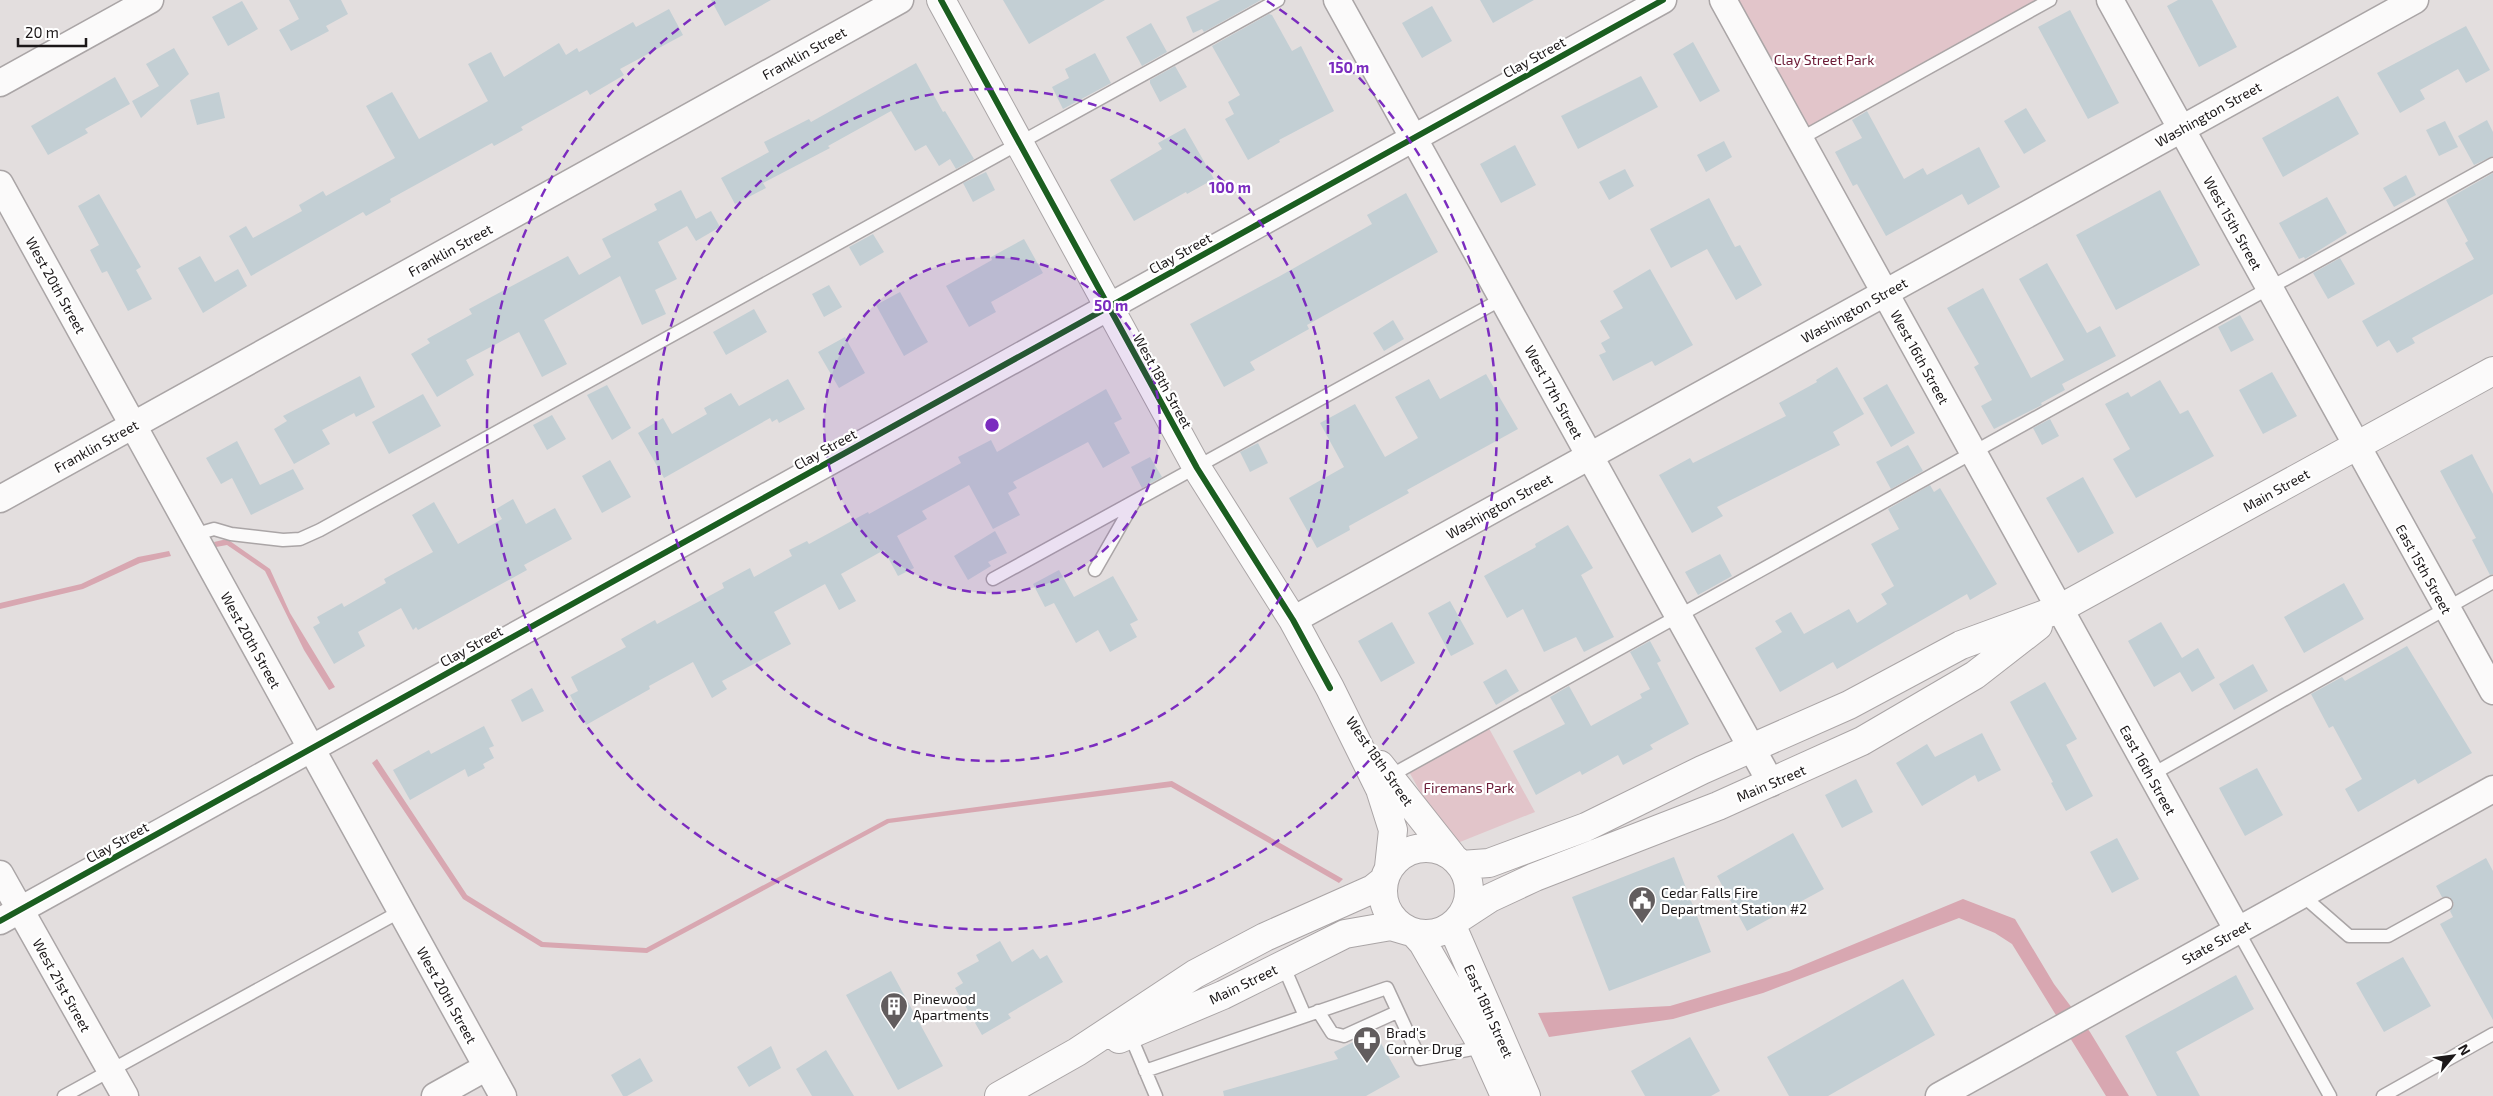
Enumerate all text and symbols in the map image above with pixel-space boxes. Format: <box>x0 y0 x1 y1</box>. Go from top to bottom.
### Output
scale bar <box>18 15 85 47</box>
text: 20 m <box>25 23 59 41</box>
street label: Franklin Street <box>759 23 849 83</box>
street label: Clay Street <box>1500 33 1568 81</box>
park label: Clay Street Park <box>1774 51 1874 68</box>
text: 150 m <box>1329 58 1369 76</box>
street label: Washington Street <box>2152 78 2264 150</box>
street label: West 15th Street <box>2200 173 2266 273</box>
text: 100 m <box>1209 178 1251 196</box>
street label: Franklin Street <box>405 220 495 280</box>
street label: Clay Street <box>1146 229 1214 277</box>
street label: West 20th Street <box>22 234 90 336</box>
street label: Washington Street <box>1798 274 1910 346</box>
text: 50 m <box>1094 296 1128 314</box>
street label: West 16th Street <box>1887 307 1953 407</box>
street label: West 18th Street <box>1130 331 1196 431</box>
street label: West 17th Street <box>1521 342 1587 442</box>
street label: Franklin Street <box>51 416 141 476</box>
centre of rings <box>983 416 1001 434</box>
street label: Clay Street <box>791 425 859 473</box>
street label: Main Street <box>2240 465 2312 515</box>
street label: Washington Street <box>1443 470 1555 542</box>
street label: East 15th Street <box>2392 521 2456 617</box>
street label: West 20th Street <box>217 589 285 691</box>
street label: Clay Street <box>437 622 505 670</box>
street label: West 18th Street <box>1343 713 1417 809</box>
street label: East 16th Street <box>2116 722 2180 818</box>
street label: Main Street <box>1734 761 1808 805</box>
park label: Firemans Park <box>1424 779 1514 796</box>
street label: Clay Street <box>83 818 151 866</box>
place label: Cedar Falls Fire Department Station #2 <box>1661 884 1807 917</box>
public building icon: Cedar Falls Fire Department Station #2 <box>1627 885 1657 924</box>
street label: State Street <box>2179 916 2253 968</box>
street label: West 21st Street <box>29 935 95 1035</box>
street label: West 20th Street <box>413 944 481 1046</box>
street label: Main Street <box>1206 960 1280 1008</box>
street label: East 18th Street <box>1461 962 1517 1060</box>
place label: Pinewood Apartments <box>913 990 989 1023</box>
building icon: Pinewood Apartments <box>879 991 909 1030</box>
place label: Brad's Corner Drug <box>1386 1024 1463 1057</box>
pharmacy icon: Brad's Corner Drug <box>1352 1025 1382 1064</box>
north arrow <box>2428 1031 2478 1081</box>
text: N <box>2455 1041 2475 1058</box>

